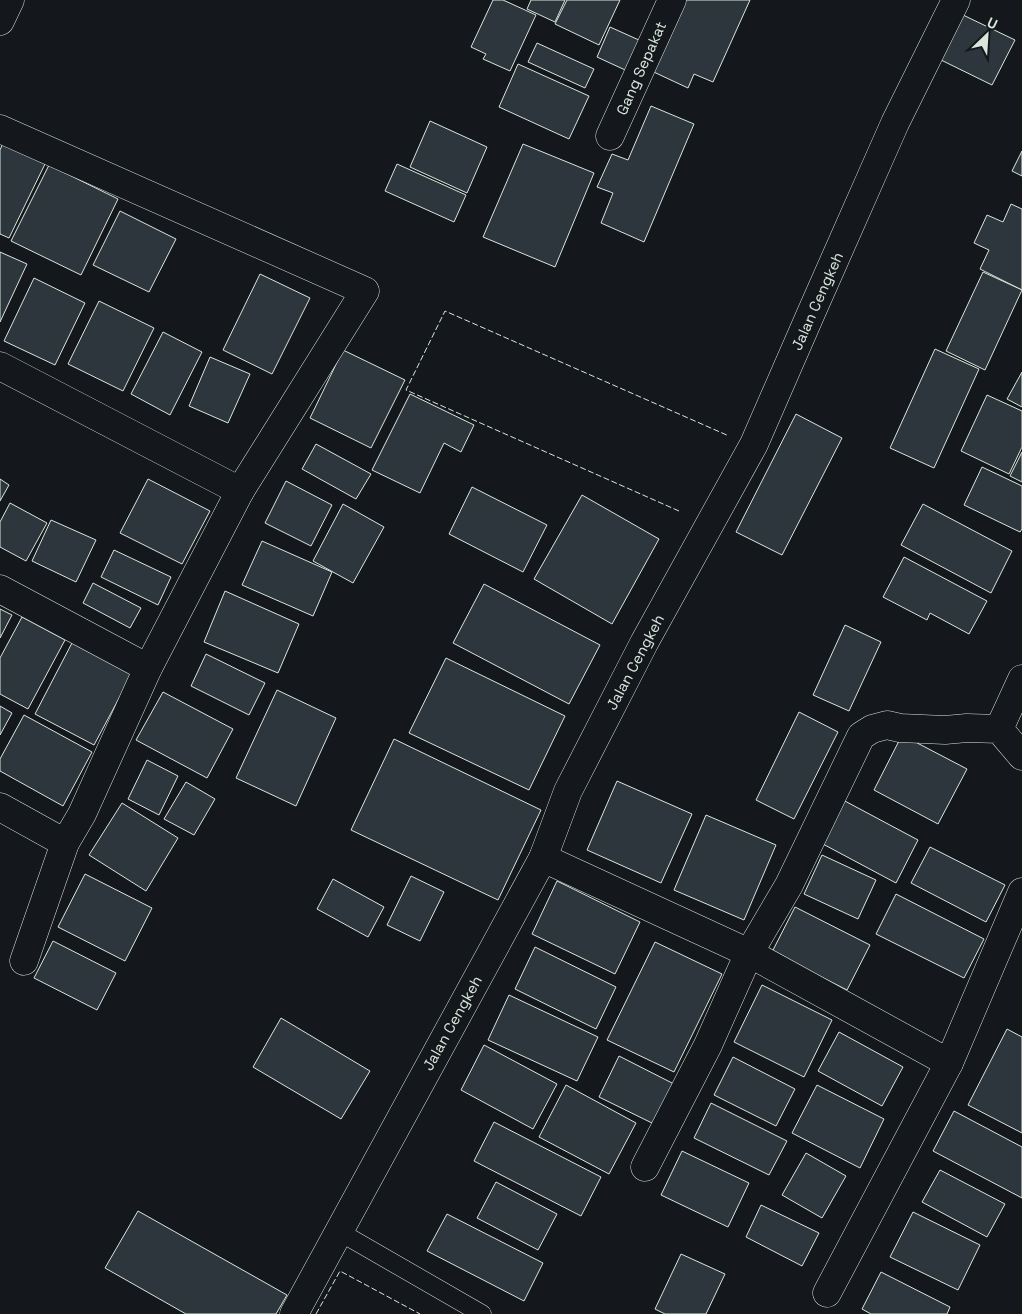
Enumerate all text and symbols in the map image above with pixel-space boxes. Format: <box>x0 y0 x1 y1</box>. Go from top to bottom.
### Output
north arrow <box>962 10 1012 60</box>
text: U <box>984 13 1001 33</box>
street label: Gang Sepakat <box>612 18 670 118</box>
street label: Jalan Cengkeh <box>787 249 847 353</box>
street label: Jalan Cengkeh <box>602 611 668 713</box>
street label: Jalan Cengkeh <box>418 972 486 1074</box>

